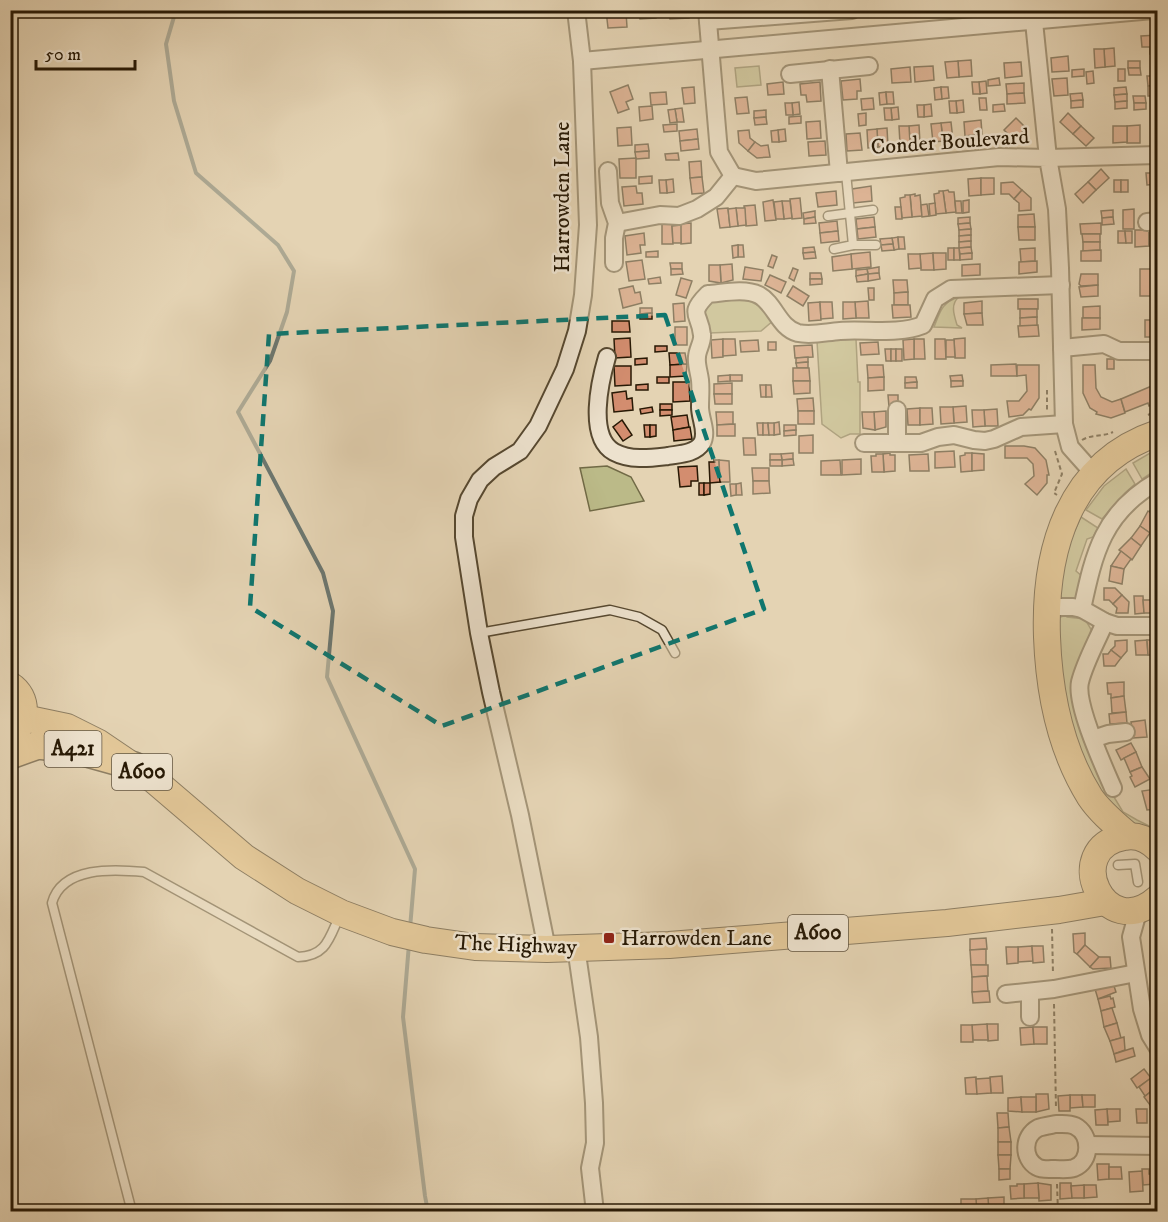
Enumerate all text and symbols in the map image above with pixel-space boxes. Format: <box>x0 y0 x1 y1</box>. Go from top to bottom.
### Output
scale bar <box>36 33 135 71</box>
text: 50 m <box>45 44 81 66</box>
street label: Harrowden Lane <box>549 122 576 272</box>
street label: Conder Boulevard <box>870 123 1030 161</box>
road number: A421 <box>44 731 101 767</box>
road number: A600 <box>112 754 172 790</box>
road number: A600 <box>788 915 848 951</box>
place label: Harrowden Lane <box>621 925 772 952</box>
street label: The Highway <box>455 929 578 961</box>
marker: Harrowden Lane <box>602 931 616 945</box>

